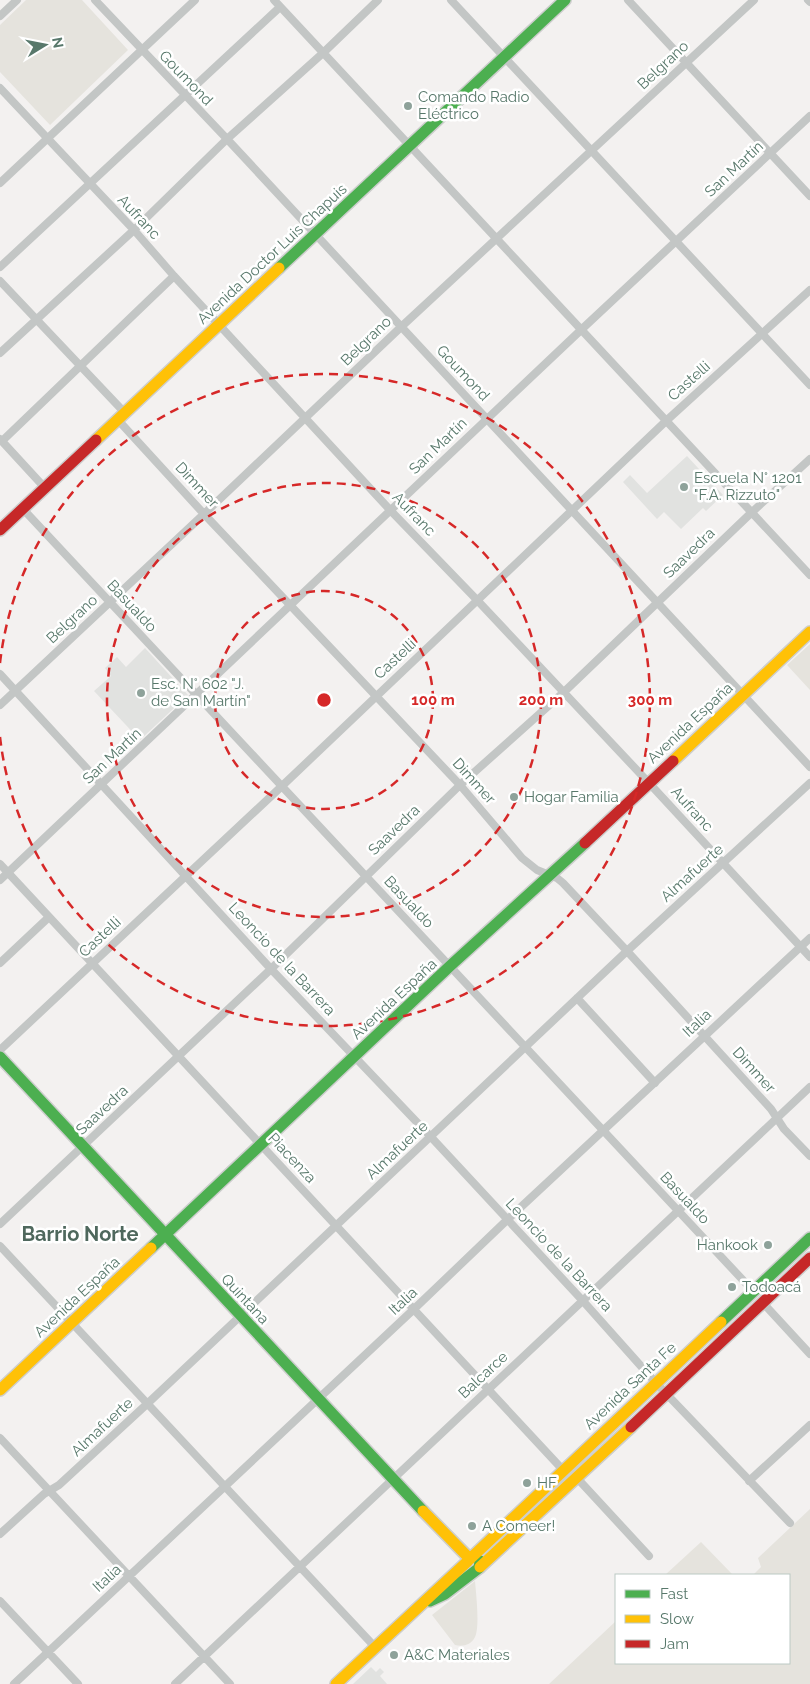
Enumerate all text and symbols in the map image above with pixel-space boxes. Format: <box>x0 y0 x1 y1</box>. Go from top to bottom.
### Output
north arrow <box>20 20 70 70</box>
text: N <box>49 36 67 49</box>
street label: Belgrano <box>634 37 692 93</box>
street label: Goumond <box>155 47 217 109</box>
place label: Comando Radio Eléctrico <box>418 88 529 123</box>
marker: Comando Radio Eléctrico <box>402 100 414 112</box>
street label: San Martín <box>701 137 767 201</box>
street label: Avenida Doctor Luis Chapuis <box>194 180 350 328</box>
street label: Aufranc <box>114 191 164 243</box>
street label: Belgrano <box>337 313 395 369</box>
street label: Goumond <box>433 341 493 405</box>
street label: Castelli <box>664 357 714 405</box>
street label: San Martín <box>405 414 471 478</box>
street label: Dimmer <box>171 459 223 512</box>
place label: Escuela N° 1201 "F.A. Rizzuto" <box>694 469 802 504</box>
marker: Escuela N° 1201 "F.A. Rizzuto" <box>678 481 690 493</box>
street label: Aufranc <box>389 488 439 540</box>
street label: Saavedra <box>660 524 718 582</box>
street label: Basualdo <box>103 576 161 636</box>
street label: Belgrano <box>43 591 101 647</box>
street label: Castelli <box>370 635 420 683</box>
place label: Esc. N° 602 "J. de San Martín" <box>151 675 251 710</box>
street label: Avenida España <box>644 679 736 767</box>
marker: Esc. N° 602 "J. de San Martín" <box>135 687 147 699</box>
centre of rings <box>315 691 333 709</box>
text: 100 m <box>411 691 455 709</box>
text: 200 m <box>519 691 563 709</box>
text: 300 m <box>628 691 672 709</box>
street label: San Martín <box>79 724 145 788</box>
street label: Dimmer <box>449 754 500 808</box>
street label: Aufranc <box>667 783 717 835</box>
place label: Hogar Familia <box>524 788 619 806</box>
marker: Hogar Familia <box>508 791 520 803</box>
street label: Saavedra <box>365 801 423 859</box>
street label: Almafuerte <box>657 840 727 906</box>
street label: Basualdo <box>380 872 438 932</box>
street label: Leoncio de la Barrera <box>225 899 339 1019</box>
street label: Castelli <box>75 913 125 961</box>
street label: Avenida España <box>348 955 440 1043</box>
street label: Italia <box>679 1005 715 1041</box>
street label: Dimmer <box>729 1043 780 1097</box>
street label: Saavedra <box>72 1081 132 1139</box>
street label: Almafuerte <box>362 1117 432 1183</box>
street label: Piacenza <box>264 1129 320 1187</box>
street label: Basualdo <box>656 1168 714 1228</box>
street label: Leoncio de la Barrera <box>502 1195 616 1315</box>
district label: Barrio Norte <box>21 1222 139 1246</box>
place label: Hankook <box>697 1236 758 1254</box>
marker: Hankook <box>762 1239 774 1251</box>
street label: Avenida España <box>31 1253 123 1341</box>
street label: Quintana <box>217 1270 273 1328</box>
place label: Todoacá <box>742 1278 801 1296</box>
marker: Todoacá <box>726 1281 738 1293</box>
street label: Italia <box>385 1283 421 1319</box>
street label: Avenida Santa Fe <box>580 1338 680 1433</box>
street label: Balcarce <box>455 1348 511 1402</box>
street label: Almafuerte <box>67 1394 137 1460</box>
place label: HF <box>537 1474 557 1492</box>
marker: HF <box>521 1477 533 1489</box>
place label: A Comeer! <box>482 1517 555 1535</box>
marker: A Comeer! <box>466 1520 478 1532</box>
street label: Italia <box>89 1560 125 1596</box>
legend <box>615 1574 790 1664</box>
text: Fast <box>660 1585 688 1603</box>
text: Slow <box>660 1610 694 1628</box>
text: Jam <box>660 1635 689 1653</box>
place label: A&C Materiales <box>404 1646 510 1664</box>
marker: A&C Materiales <box>388 1649 400 1661</box>

